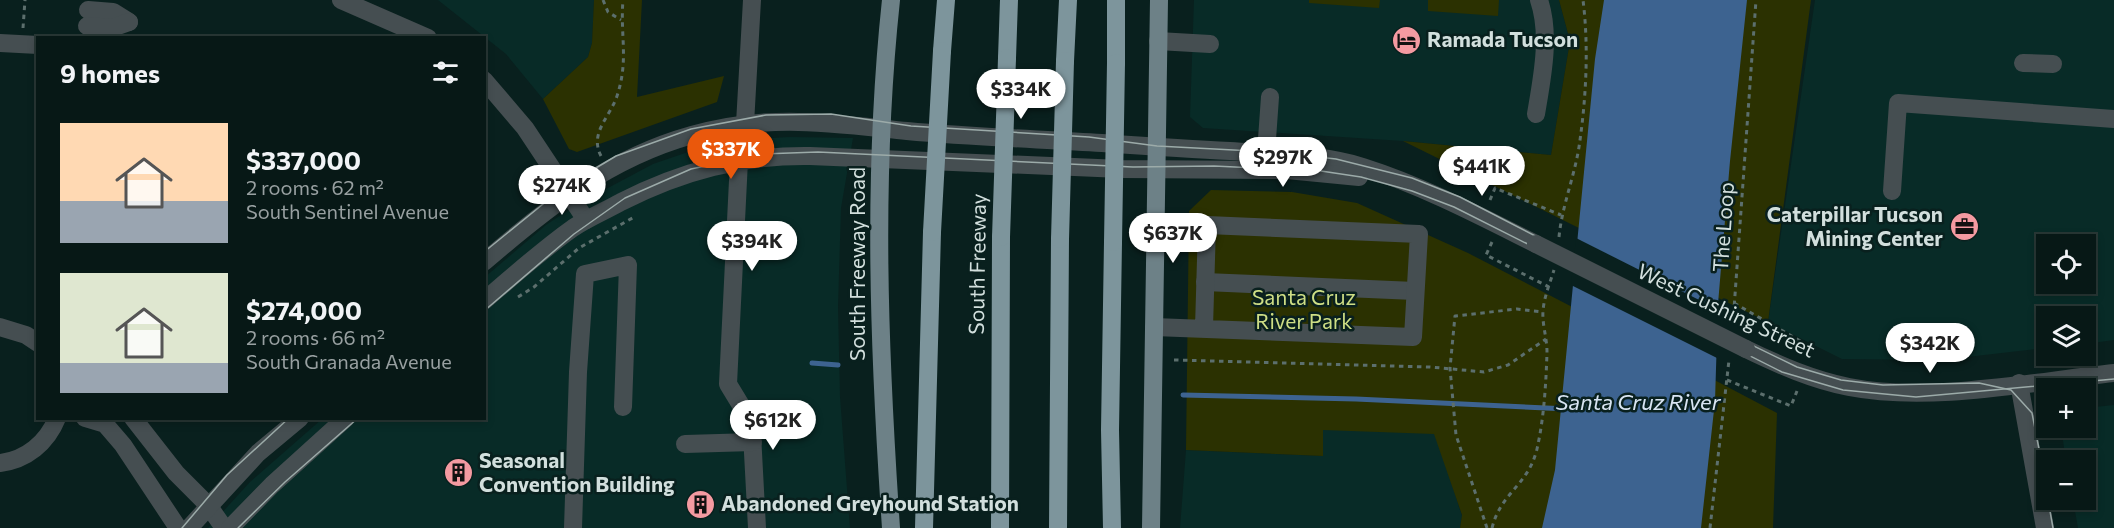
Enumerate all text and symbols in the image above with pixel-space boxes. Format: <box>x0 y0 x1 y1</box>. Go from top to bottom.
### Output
hotel icon: Ramada Tucson <box>1390 24 1422 56</box>
place label: Ramada Tucson <box>1427 26 1578 51</box>
icon: filters <box>429 56 462 89</box>
text: 9 homes <box>60 57 160 88</box>
pin: $334K <box>979 69 1063 120</box>
text: $334K <box>991 76 1051 100</box>
pin: $337K <box>689 129 773 180</box>
text: $337K <box>701 136 761 160</box>
pin: $297K <box>1241 137 1325 188</box>
text: $337,000 <box>246 144 361 175</box>
text: $297K <box>1253 144 1313 168</box>
pin: $441K <box>1440 146 1524 197</box>
icon: home <box>108 147 180 219</box>
text: $441K <box>1453 153 1511 177</box>
pin: $274K <box>520 165 604 216</box>
street label: South Freeway Road <box>844 167 869 361</box>
text: $274K <box>533 172 591 196</box>
text: 2 rooms · 62 m² <box>246 175 384 199</box>
street label: The Loop <box>1707 181 1738 273</box>
street label: South Freeway <box>963 193 990 335</box>
text: South Sentinel Avenue <box>246 199 449 223</box>
place label: Caterpillar Tucson Mining Center <box>1767 201 1943 250</box>
office icon: Caterpillar Tucson Mining Center <box>1948 211 1980 243</box>
pin: $637K <box>1131 213 1215 264</box>
text: $637K <box>1143 220 1203 244</box>
pin: $394K <box>710 221 794 272</box>
text: $394K <box>721 228 783 252</box>
map controls <box>2036 234 2096 510</box>
button: locate <box>2036 234 2096 294</box>
street label: West Cushing Street <box>1634 258 1819 362</box>
park label: Santa Cruz River Park <box>1252 284 1356 333</box>
text: $274,000 <box>246 294 362 325</box>
icon: home <box>108 297 180 369</box>
button: layers <box>2036 306 2096 366</box>
pin: $342K <box>1888 323 1972 374</box>
text: 2 rooms · 66 m² <box>246 325 385 349</box>
text: $342K <box>1900 330 1960 354</box>
text: South Granada Avenue <box>246 349 452 373</box>
button: + <box>2036 378 2096 438</box>
water label: Santa Cruz River <box>1556 388 1722 415</box>
pin: $612K <box>731 400 815 451</box>
text: $612K <box>744 407 802 431</box>
place label: Seasonal Convention Building <box>479 447 675 496</box>
button: − <box>2036 450 2096 510</box>
building icon: Seasonal Convention Building <box>442 457 474 489</box>
building icon: Abandoned Greyhound Station <box>684 488 716 520</box>
place label: Abandoned Greyhound Station <box>721 490 1019 515</box>

